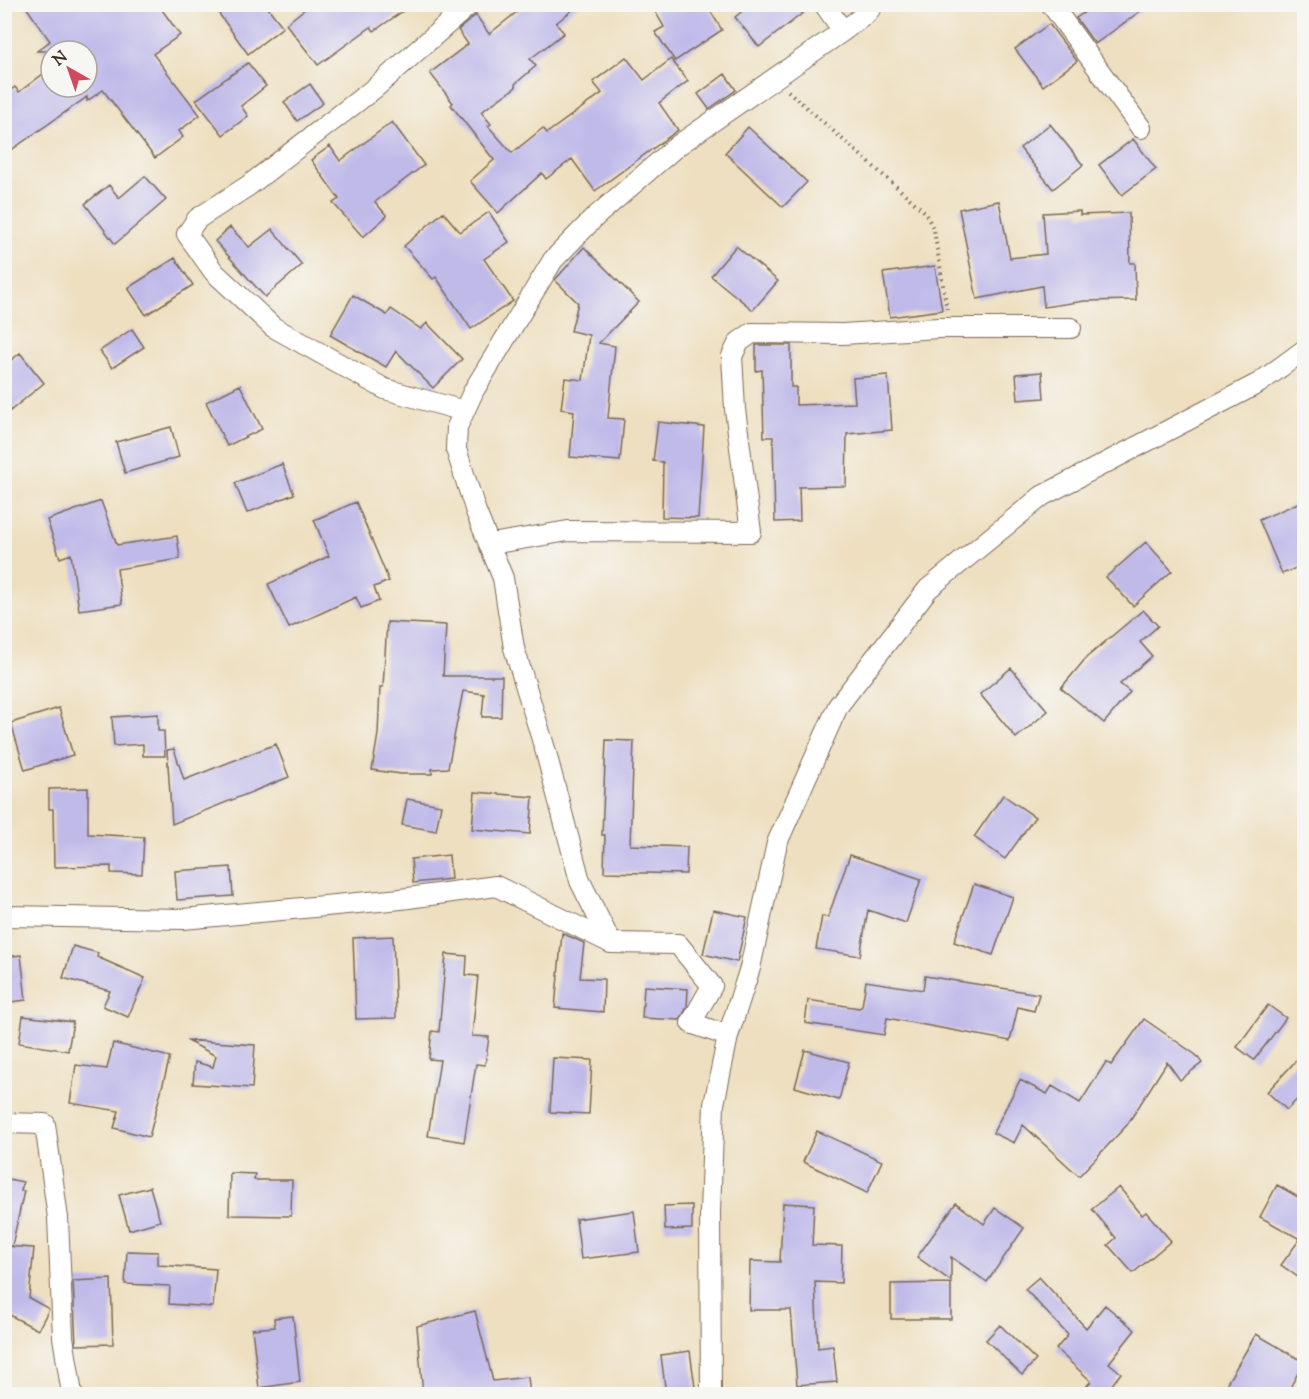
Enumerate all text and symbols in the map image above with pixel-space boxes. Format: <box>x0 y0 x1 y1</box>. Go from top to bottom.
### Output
north arrow <box>39 39 99 99</box>
text: N <box>49 46 73 72</box>

